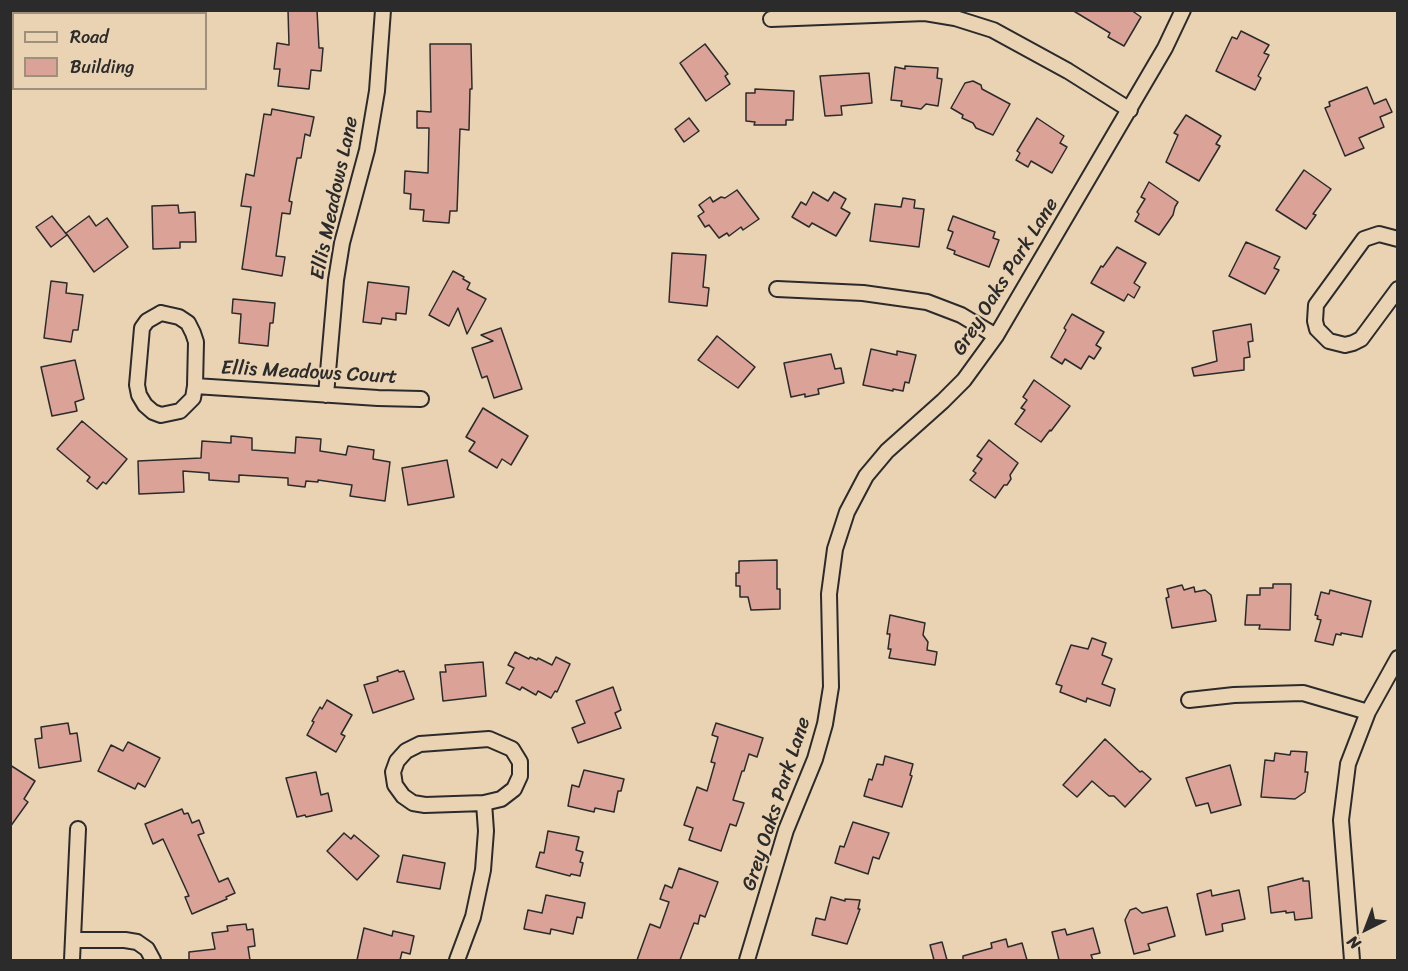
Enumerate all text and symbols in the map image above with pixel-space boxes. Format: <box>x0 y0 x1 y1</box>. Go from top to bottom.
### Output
legend <box>12 12 207 90</box>
text: Road <box>70 21 109 53</box>
text: Building <box>70 51 134 83</box>
street label: Ellis Meadows Lane <box>306 114 364 282</box>
street label: Grey Oaks Park Lane <box>948 194 1064 360</box>
street label: Ellis Meadows Court <box>220 356 398 390</box>
street label: Grey Oaks Park Lane <box>738 714 816 894</box>
north arrow <box>1336 899 1396 959</box>
text: N <box>1340 928 1367 957</box>

